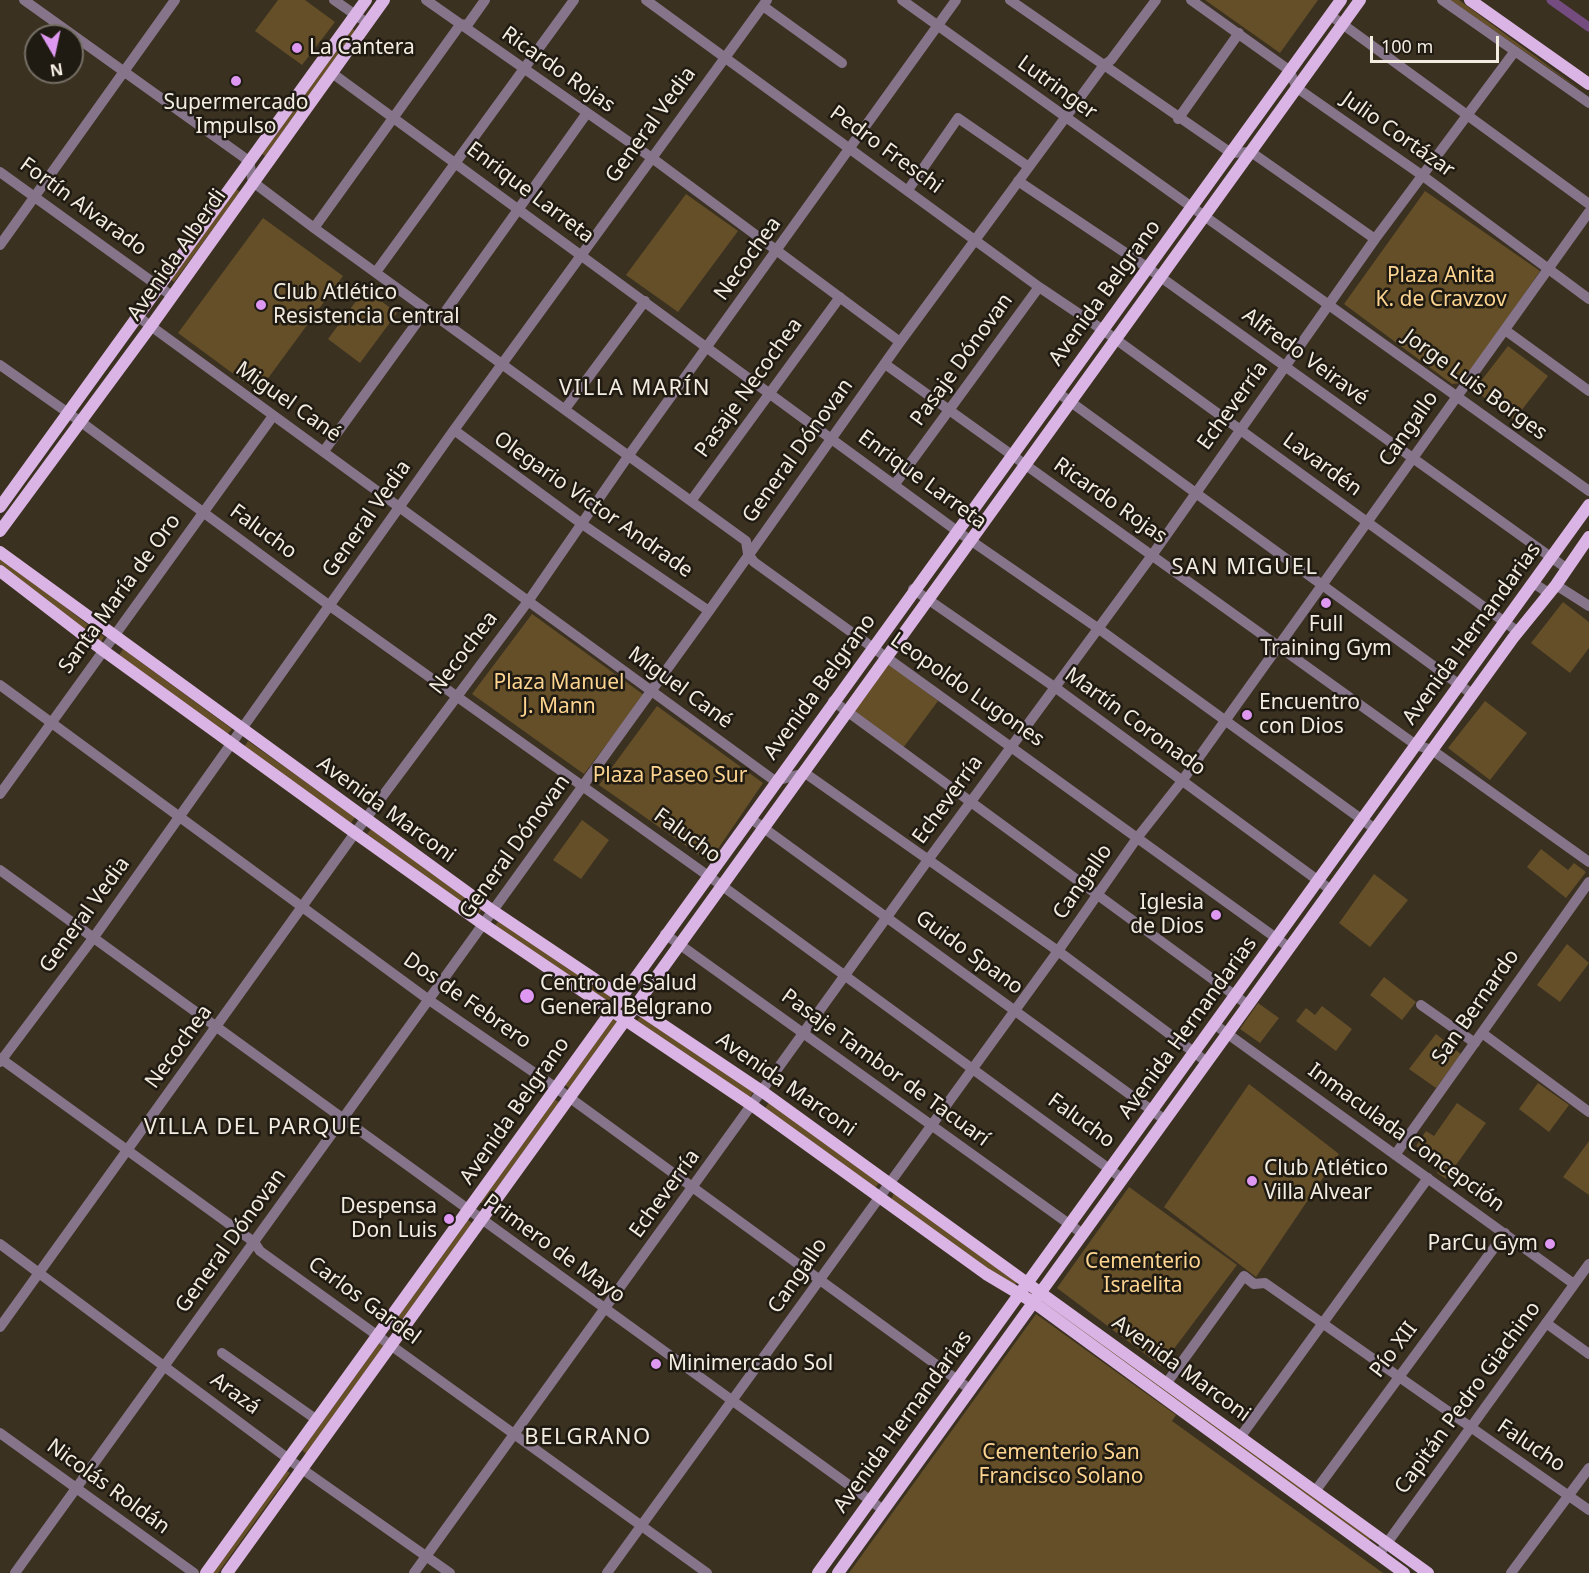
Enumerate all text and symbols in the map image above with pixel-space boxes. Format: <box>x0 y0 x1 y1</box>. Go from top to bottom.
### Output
street label: Ricardo Rojas <box>496 22 620 118</box>
north arrow <box>24 24 84 84</box>
scale bar <box>1373 24 1502 62</box>
text: 100 m <box>1381 34 1433 58</box>
place label: La Cantera <box>309 35 415 61</box>
marker: La Cantera <box>290 41 304 55</box>
street label: Lutringer <box>1012 51 1102 125</box>
text: N <box>48 58 65 82</box>
street label: General Vedia <box>601 62 701 188</box>
marker: Supermercado Impulso <box>229 74 243 88</box>
street label: Julio Cortázar <box>1337 87 1459 183</box>
place label: Supermercado Impulso <box>163 90 309 140</box>
street label: Pedro Freschi <box>825 101 947 199</box>
street label: Enrique Larreta <box>461 137 599 249</box>
street label: Fortín Alvarado <box>15 153 151 261</box>
street label: Avenida Alberdi <box>122 184 232 326</box>
street label: Necochea <box>709 212 787 306</box>
street label: Avenida Belgrano <box>1044 215 1166 371</box>
park label: Plaza Anita K. de Cravzov <box>1375 263 1507 313</box>
place label: Club Atlético Resistencia Central <box>273 280 460 330</box>
street label: Pasaje Dónovan <box>905 289 1019 431</box>
marker: Club Atlético Resistencia Central <box>254 298 268 312</box>
street label: Alfredo Veiravé <box>1237 303 1373 411</box>
street label: Pasaje Necochea <box>690 313 808 463</box>
street label: Jorge Luis Borges <box>1398 324 1552 446</box>
street label: Miguel Cané <box>230 356 346 448</box>
street label: Echeverría <box>1192 357 1274 455</box>
street label: General Dónovan <box>737 374 859 528</box>
district label: VILLA MARÍN <box>559 376 711 402</box>
street label: Cangallo <box>1374 386 1444 472</box>
street label: Enrique Larreta <box>853 425 991 535</box>
street label: Olegario Víctor Andrade <box>489 427 697 583</box>
street label: Lavardén <box>1278 428 1366 502</box>
street label: Ricardo Rojas <box>1048 453 1172 549</box>
street label: General Vedia <box>317 456 417 582</box>
street label: Falucho <box>225 499 301 565</box>
street label: Santa María de Oro <box>54 509 186 679</box>
street label: Avenida Hernandarias <box>1397 538 1547 730</box>
district label: SAN MIGUEL <box>1172 555 1318 581</box>
marker: Full Training Gym <box>1319 596 1333 610</box>
street label: Necochea <box>425 607 503 699</box>
street label: Avenida Belgrano <box>759 609 881 765</box>
place label: Full Training Gym <box>1260 612 1392 662</box>
street label: Leopoldo Lugones <box>885 627 1049 753</box>
street label: Miguel Cané <box>623 642 737 734</box>
street label: Martín Coronado <box>1060 662 1210 782</box>
park label: Plaza Manuel J. Mann <box>493 670 625 720</box>
place label: Encuentro con Dios <box>1259 690 1360 740</box>
marker: Encuentro con Dios <box>1240 708 1254 722</box>
street label: Avenida Marconi <box>312 751 460 869</box>
street label: Echeverría <box>907 751 989 849</box>
park label: Plaza Paseo Sur <box>593 763 747 789</box>
street label: General Dónovan <box>454 770 576 924</box>
street label: Falucho <box>649 803 725 869</box>
street label: Cangallo <box>1048 839 1118 925</box>
street label: General Vedia <box>35 852 135 978</box>
place label: Iglesia de Dios <box>1130 890 1204 940</box>
street label: Guido Spano <box>910 906 1028 1000</box>
marker: Iglesia de Dios <box>1209 908 1223 922</box>
street label: Avenida Hernandarias <box>1113 932 1263 1124</box>
street label: San Bernardo <box>1427 945 1525 1069</box>
street label: Dos de Febrero <box>398 948 536 1054</box>
place label: Centro de Salud General Belgrano <box>540 971 712 1021</box>
street label: Pasaje Tambor de Tacuarí <box>776 984 994 1152</box>
marker: Centro de Salud General Belgrano <box>518 987 536 1005</box>
street label: Necochea <box>140 1000 218 1094</box>
street label: Avenida Marconi <box>711 1027 861 1143</box>
street label: Avenida Belgrano <box>455 1032 575 1190</box>
street label: Inmaculada Concepción <box>1303 1058 1509 1218</box>
street label: Falucho <box>1043 1088 1119 1154</box>
district label: VILLA DEL PARQUE <box>144 1115 362 1141</box>
street label: Echeverría <box>624 1145 706 1243</box>
place label: Club Atlético Villa Alvear <box>1264 1156 1388 1206</box>
street label: General Dónovan <box>170 1164 292 1318</box>
marker: Club Atlético Villa Alvear <box>1245 1174 1259 1188</box>
street label: Primero de Mayo <box>478 1189 630 1309</box>
place label: Despensa Don Luis <box>340 1194 437 1244</box>
marker: Despensa Don Luis <box>442 1212 456 1226</box>
place label: ParCu Gym <box>1427 1231 1538 1257</box>
street label: Cangallo <box>763 1233 833 1319</box>
marker: ParCu Gym <box>1543 1237 1557 1251</box>
park label: Cementerio Israelita <box>1085 1249 1201 1299</box>
street label: Carlos Gardel <box>303 1252 425 1350</box>
street label: Capitán Pedro Giachino <box>1390 1297 1546 1499</box>
street label: Avenida Marconi <box>1107 1310 1255 1428</box>
street label: Pío XII <box>1365 1317 1423 1383</box>
street label: Avenida Hernandarias <box>828 1326 978 1518</box>
place label: Minimercado Sol <box>668 1351 833 1377</box>
marker: Minimercado Sol <box>649 1357 663 1371</box>
street label: Arazá <box>205 1368 265 1420</box>
street label: Falucho <box>1492 1414 1570 1478</box>
district label: BELGRANO <box>524 1425 652 1451</box>
street label: Nicolás Roldán <box>42 1434 174 1540</box>
park label: Cementerio San Francisco Solano <box>979 1440 1143 1490</box>

